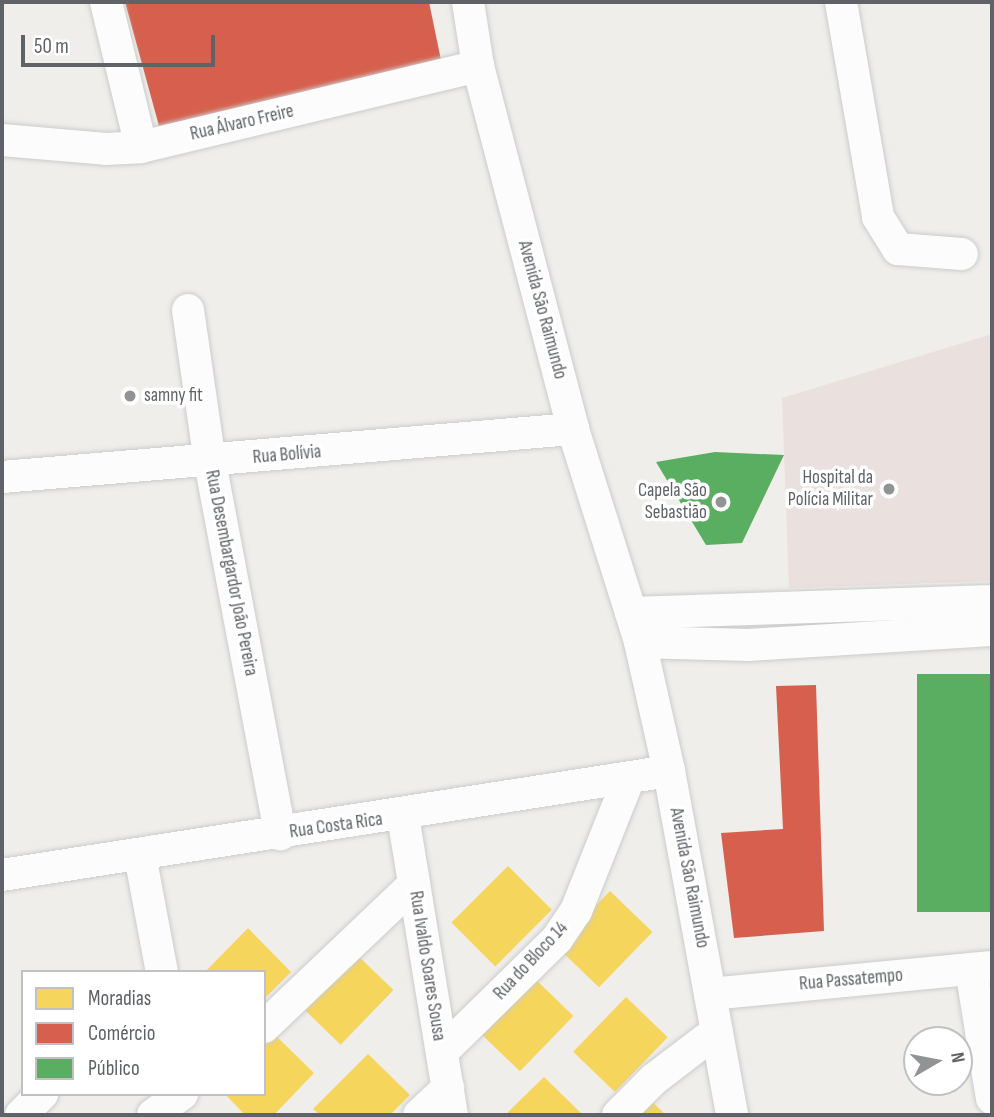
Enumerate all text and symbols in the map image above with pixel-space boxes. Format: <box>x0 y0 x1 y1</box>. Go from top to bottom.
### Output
scale bar <box>24 21 219 65</box>
text: 50 m <box>34 34 69 59</box>
street label: Rua Álvaro Freire <box>188 100 296 146</box>
street label: Avenida São Raimundo <box>513 238 571 382</box>
place label: samny fit <box>144 385 203 407</box>
marker: samny fit <box>122 388 138 404</box>
street label: Rua Bolívia <box>252 441 322 469</box>
place label: Hospital da Polícia Militar <box>788 467 873 511</box>
street label: Rua Desembargardor João Pereira <box>200 468 262 678</box>
marker: Hospital da Polícia Militar <box>879 479 899 499</box>
place label: Capela São Sebastião <box>638 480 707 524</box>
marker: Capela São Sebastião <box>713 494 729 510</box>
street label: Avenida São Raimundo <box>664 806 714 950</box>
street label: Rua Costa Rica <box>288 808 384 844</box>
street label: Rua Ivaldo Soares Sousa <box>404 889 450 1043</box>
street label: Rua do Bloco 14 <box>489 917 573 1005</box>
street label: Rua Passatempo <box>798 964 904 996</box>
legend <box>21 970 266 1096</box>
text: Moradias <box>88 986 151 1011</box>
text: Comércio <box>88 1021 155 1046</box>
north arrow <box>903 1026 973 1096</box>
text: N <box>945 1051 969 1065</box>
text: Público <box>88 1056 140 1081</box>

